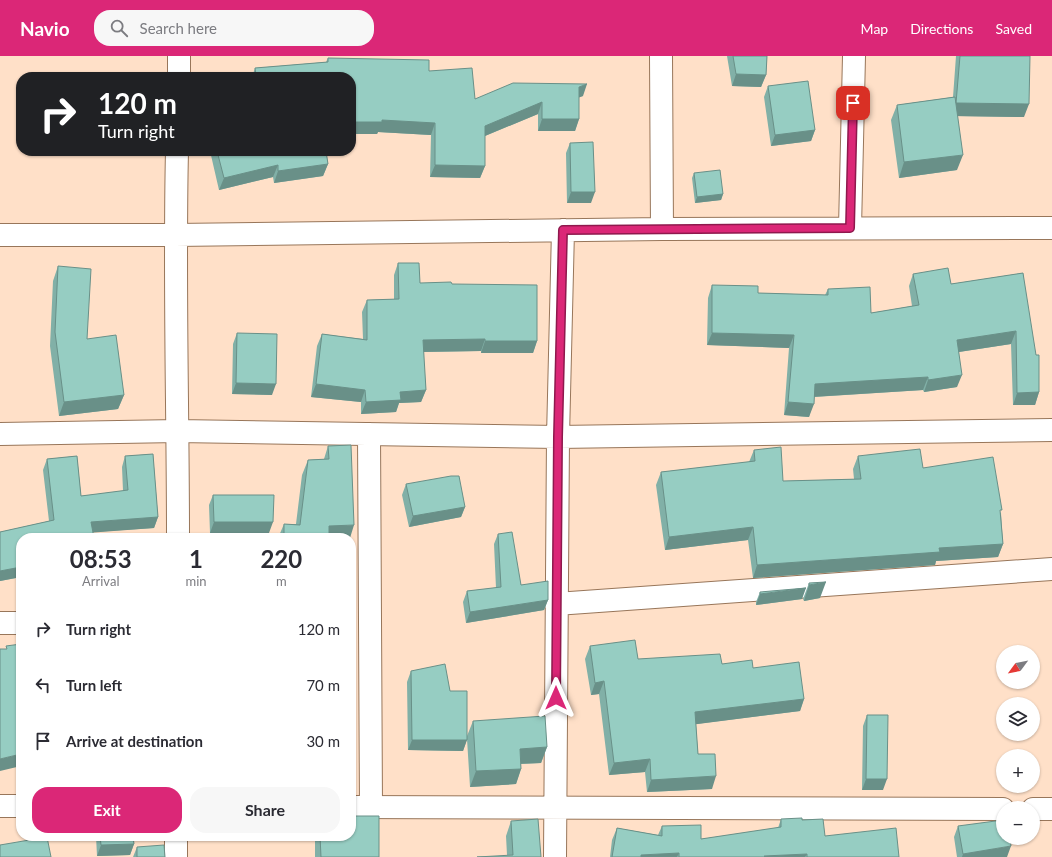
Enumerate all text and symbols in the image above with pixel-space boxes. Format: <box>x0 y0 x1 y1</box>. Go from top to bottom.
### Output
search box <box>94 10 374 46</box>
text: Navio <box>20 17 70 40</box>
icon: search <box>108 17 130 39</box>
text: Search here <box>140 19 217 37</box>
text: Map <box>861 20 888 37</box>
text: Directions <box>910 20 973 37</box>
text: Saved <box>995 20 1032 37</box>
text: 120 m <box>98 86 177 120</box>
pin <box>836 86 870 120</box>
icon: right <box>32 88 84 140</box>
icon: arrive <box>842 92 864 114</box>
text: Turn right <box>98 120 175 142</box>
text: 08:53 <box>70 544 132 573</box>
text: 1 <box>189 544 203 573</box>
text: 220 <box>260 544 302 573</box>
text: Arrival <box>82 573 119 589</box>
text: min <box>186 573 207 589</box>
text: m <box>276 573 287 589</box>
icon: right <box>32 618 54 640</box>
text: Turn right <box>66 620 131 638</box>
text: 120 m <box>298 620 340 638</box>
north arrow <box>996 645 1040 689</box>
map controls <box>996 645 1040 845</box>
icon: left <box>32 674 54 696</box>
text: Turn left <box>66 676 122 694</box>
text: 70 m <box>306 676 340 694</box>
position arrow <box>535 677 577 719</box>
button: layers <box>996 697 1040 741</box>
icon: arrive <box>32 730 54 752</box>
text: Arrive at destination <box>66 732 203 750</box>
text: 30 m <box>306 732 340 750</box>
button: + <box>996 749 1040 793</box>
button: Exit <box>32 787 182 833</box>
button: Share <box>190 787 340 833</box>
button: − <box>996 801 1040 845</box>

